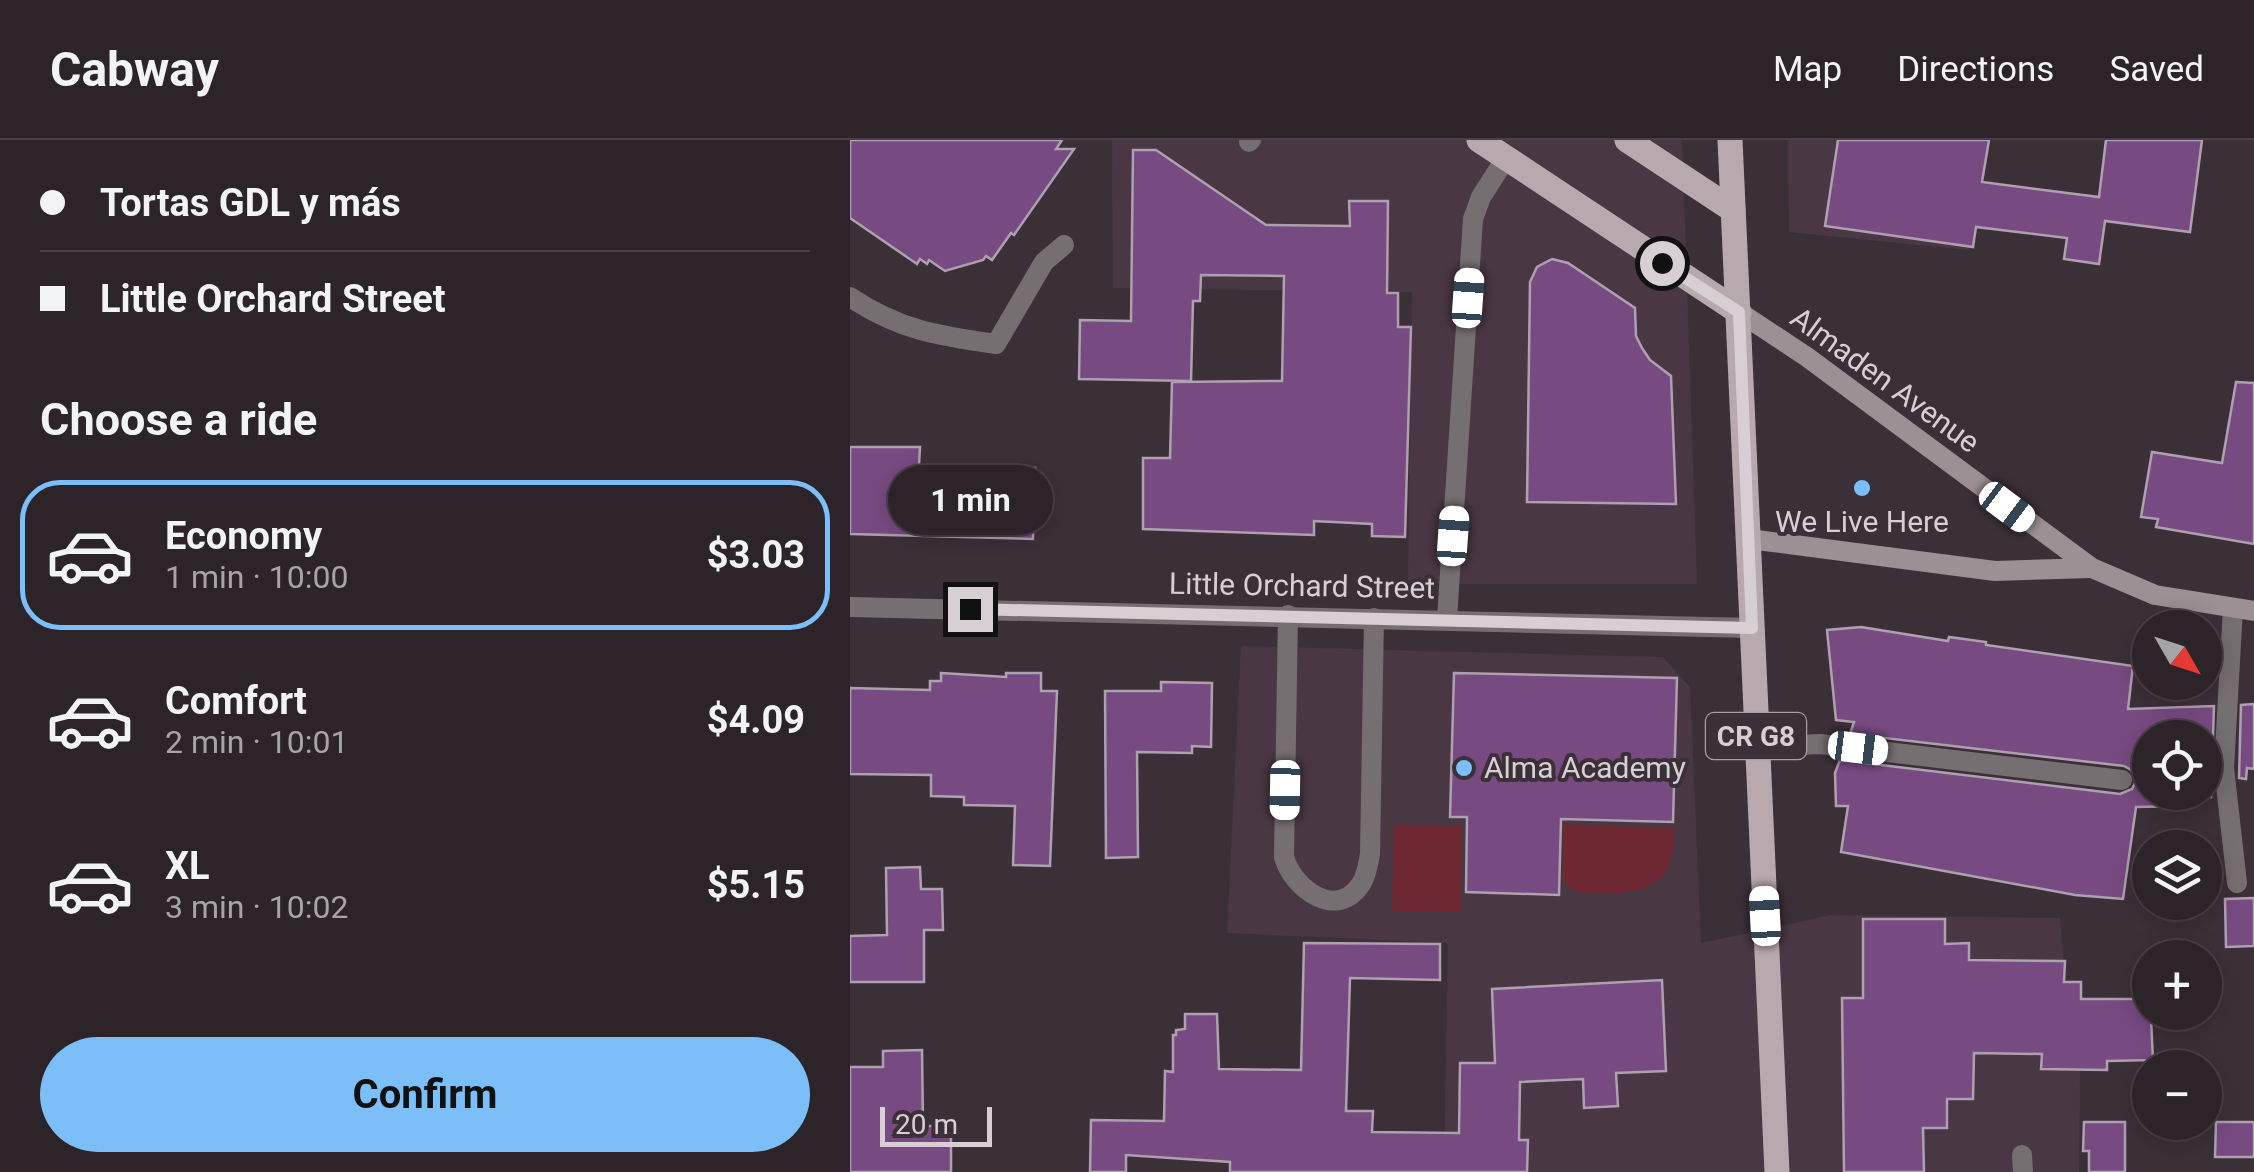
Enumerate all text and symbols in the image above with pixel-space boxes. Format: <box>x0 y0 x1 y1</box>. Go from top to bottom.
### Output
text: Cabway <box>50 41 219 98</box>
text: Map <box>1773 49 1842 90</box>
text: Directions <box>1897 49 2054 90</box>
text: Saved <box>2109 49 2204 90</box>
text: Tortas GDL y más <box>100 181 401 225</box>
route start <box>1640 241 1685 286</box>
car <box>1451 267 1485 329</box>
text: Little Orchard Street <box>100 277 446 321</box>
street label: Almaden Avenue <box>1784 299 1986 460</box>
text: Choose a ride <box>40 393 317 446</box>
callout: 1 min <box>888 464 1052 534</box>
marker: We Live Here <box>1851 477 1873 499</box>
car <box>1974 477 2040 537</box>
text: 1 min <box>930 481 1011 519</box>
place label: We Live Here <box>1775 504 1949 539</box>
car <box>1436 505 1470 567</box>
icon: car <box>45 510 135 600</box>
text: Economy <box>165 514 322 558</box>
text: $3.03 <box>707 533 805 577</box>
text: 1 min · 10:00 <box>165 558 348 596</box>
street label: Little Orchard Street <box>1169 566 1435 605</box>
route end <box>948 587 993 632</box>
north arrow <box>2132 610 2222 700</box>
map controls <box>2132 610 2222 1140</box>
icon: car <box>45 675 135 765</box>
text: Comfort <box>165 679 307 723</box>
text: $4.09 <box>707 698 805 742</box>
road number: CR G8 <box>1706 713 1806 759</box>
button: locate <box>2132 720 2222 810</box>
text: 2 min · 10:01 <box>165 723 348 761</box>
car <box>1826 729 1890 767</box>
place label: Alma Academy <box>1484 750 1686 785</box>
marker: Alma Academy <box>1453 757 1475 779</box>
car <box>1269 760 1301 820</box>
button: layers <box>2132 830 2222 920</box>
icon: car <box>45 840 135 930</box>
text: XL <box>165 844 210 888</box>
text: $5.15 <box>707 863 805 907</box>
car <box>1748 885 1782 947</box>
text: 3 min · 10:02 <box>165 888 348 926</box>
button: + <box>2132 940 2222 1030</box>
button: Confirm <box>40 1037 810 1152</box>
button: − <box>2132 1050 2222 1140</box>
scale bar <box>880 1102 992 1146</box>
text: 20 m <box>895 1108 958 1141</box>

